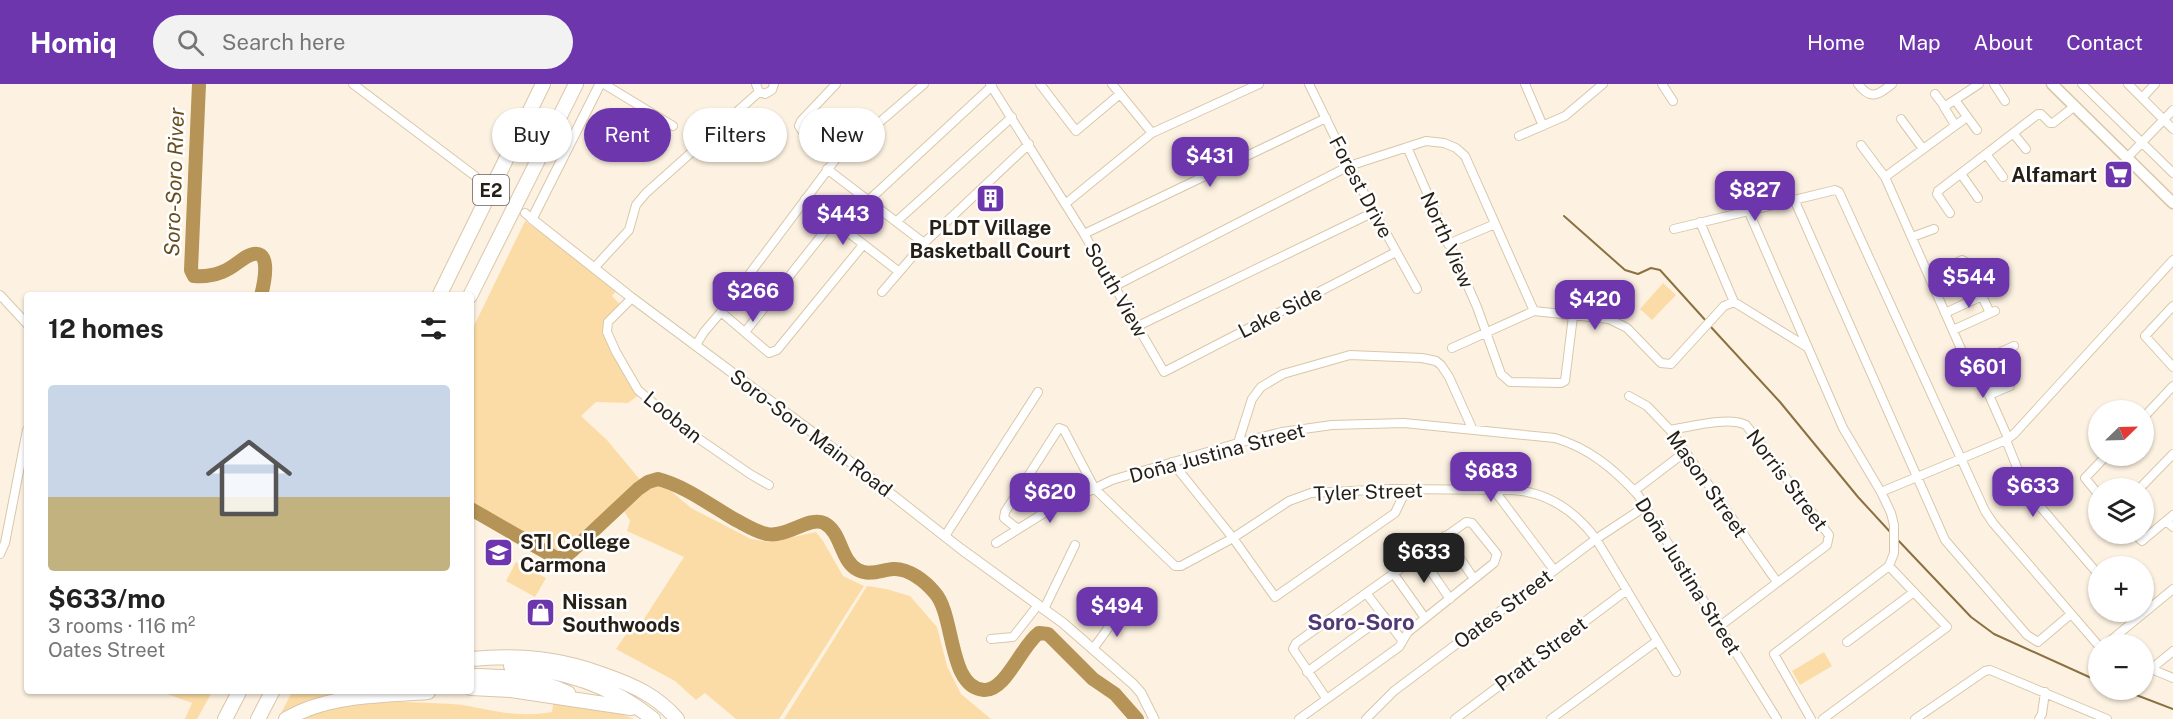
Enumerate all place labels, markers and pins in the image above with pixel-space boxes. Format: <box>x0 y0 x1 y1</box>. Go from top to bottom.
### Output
pin: $431 <box>1174 137 1246 188</box>
supermarket icon: Alfamart <box>2102 159 2134 191</box>
place label: Alfamart <box>2011 163 2097 187</box>
pin: $827 <box>1719 171 1791 222</box>
building icon: PLDT Village Basketball Court <box>974 182 1006 214</box>
pin: $443 <box>807 195 879 246</box>
place label: PLDT Village Basketball Court <box>909 216 1071 263</box>
pin: $544 <box>1933 258 2005 309</box>
pin: $266 <box>717 272 789 323</box>
pin: $420 <box>1559 280 1631 331</box>
pin: $601 <box>1947 348 2019 399</box>
pin: $683 <box>1455 452 1527 503</box>
pin: $633 <box>1997 467 2069 518</box>
pin: $620 <box>1014 473 1086 524</box>
place label: STI College Carmona <box>520 530 630 577</box>
pin: $633 <box>1388 533 1460 584</box>
school or university icon: STI College Carmona <box>483 537 515 569</box>
pin: $494 <box>1081 587 1153 638</box>
place label: Nissan Southwoods <box>562 590 680 637</box>
shop icon: Nissan Southwoods <box>525 597 557 629</box>

